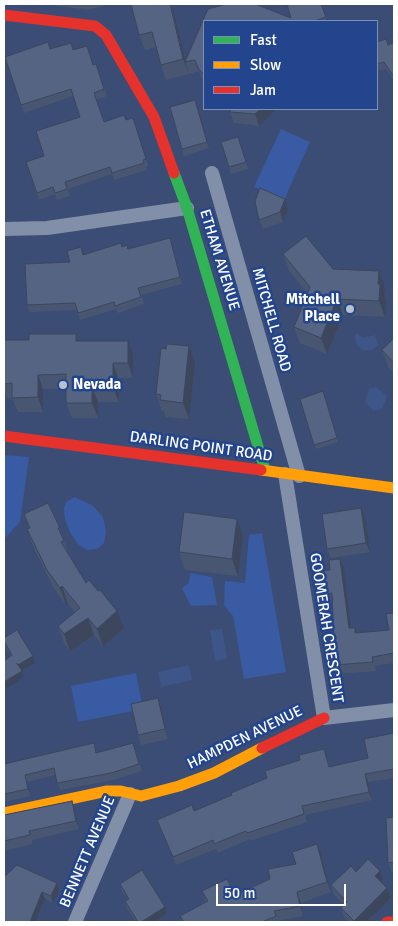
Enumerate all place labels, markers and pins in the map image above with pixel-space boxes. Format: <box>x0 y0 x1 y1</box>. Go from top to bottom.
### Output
place label: Mitchell Place <box>286 291 340 326</box>
marker: Mitchell Place <box>344 303 356 315</box>
place label: Nevada <box>73 376 121 394</box>
marker: Nevada <box>57 379 69 391</box>

